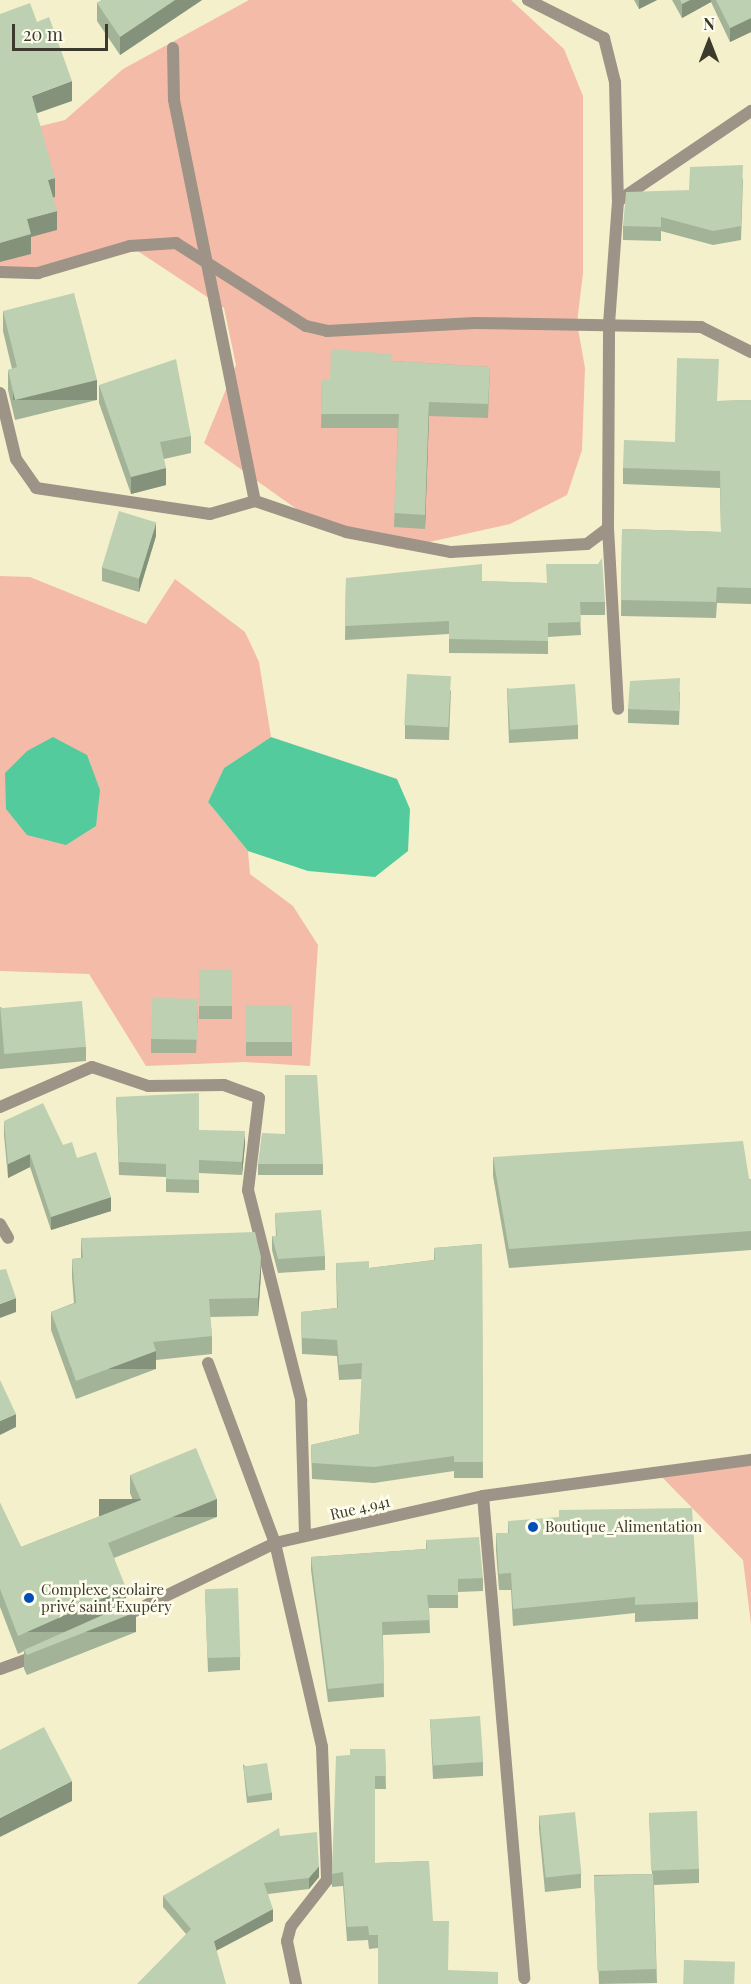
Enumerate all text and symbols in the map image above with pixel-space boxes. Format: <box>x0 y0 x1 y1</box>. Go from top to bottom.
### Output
scale bar <box>15 12 111 50</box>
north arrow <box>679 12 739 72</box>
text: N <box>703 13 715 34</box>
text: 20 m <box>23 22 63 46</box>
street label: Rue 4.941 <box>328 1492 392 1524</box>
place label: Boutique_Alimentation <box>545 1518 702 1536</box>
marker: Boutique_Alimentation <box>526 1520 540 1534</box>
place label: Complexe scolaire privé saint Exupéry <box>41 1580 172 1615</box>
marker: Complexe scolaire privé saint Exupéry <box>22 1591 36 1605</box>

